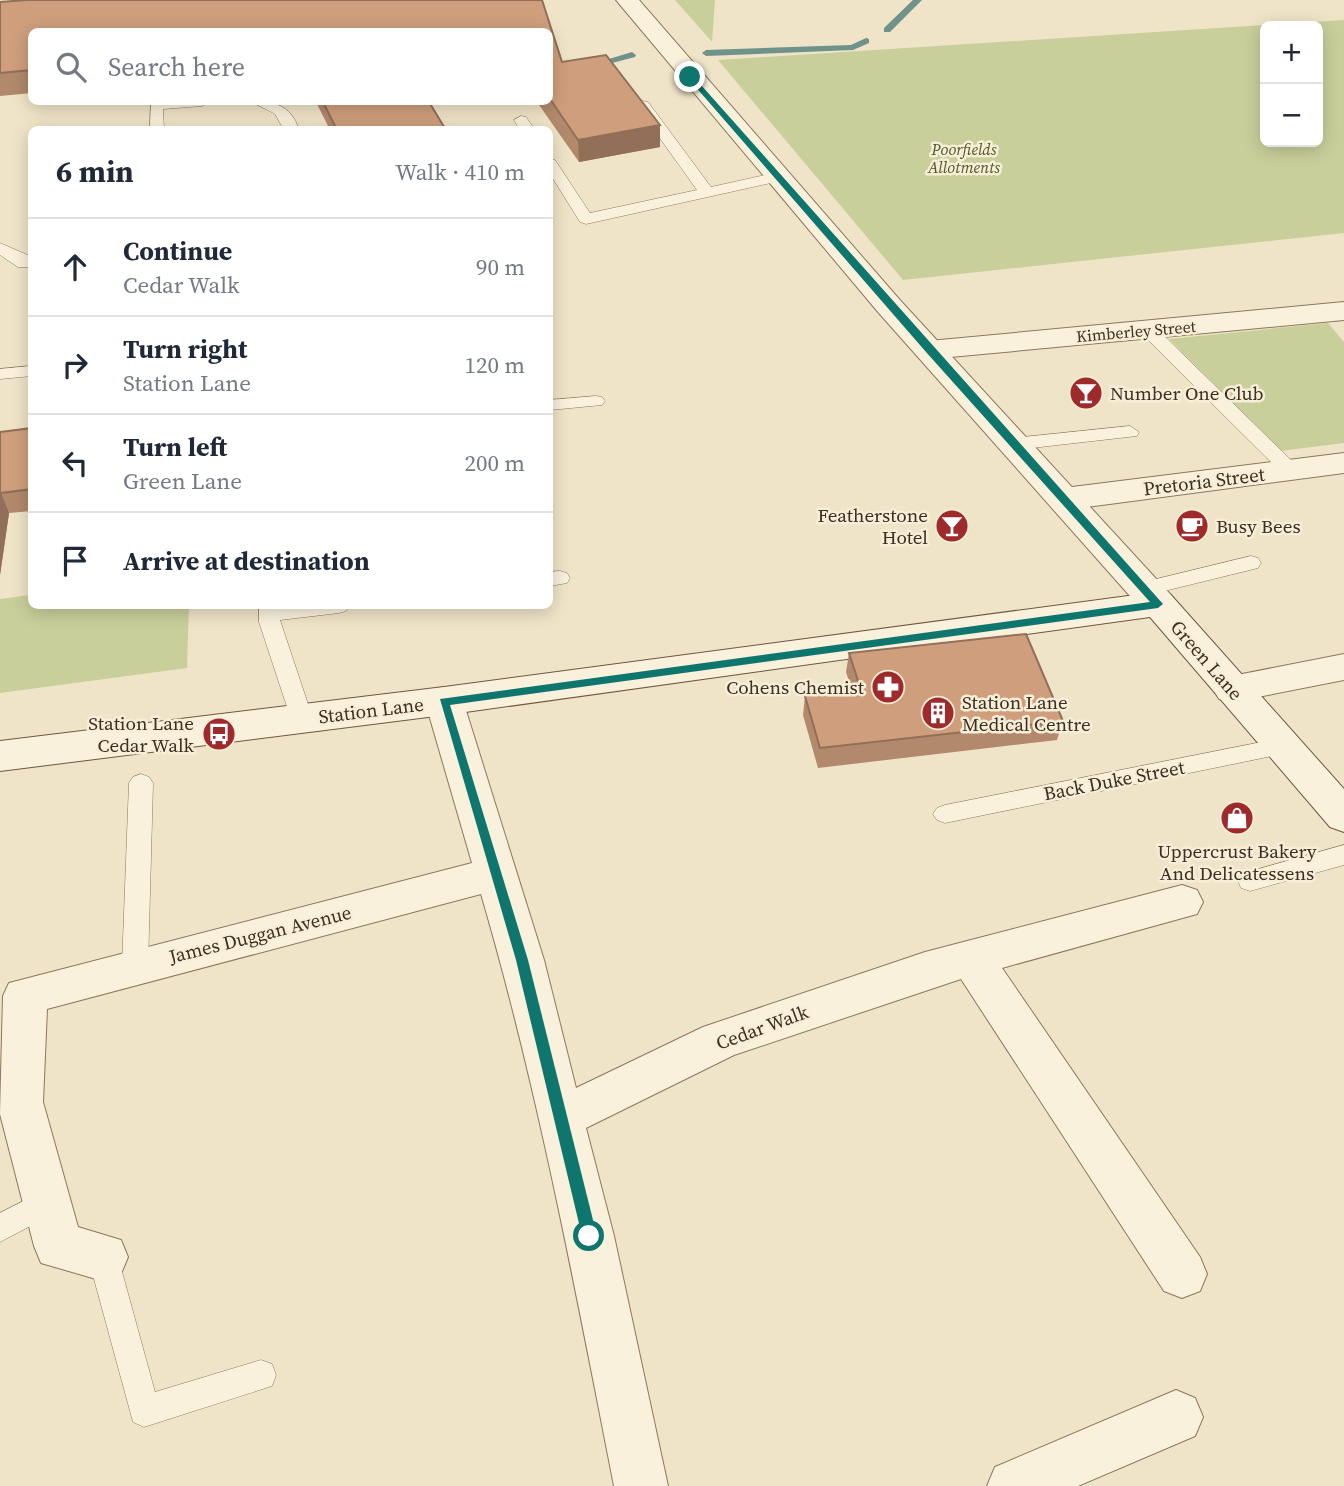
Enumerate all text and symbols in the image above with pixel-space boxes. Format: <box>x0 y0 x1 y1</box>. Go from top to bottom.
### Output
map controls <box>1260 21 1323 147</box>
button: + <box>1260 21 1323 84</box>
search box <box>28 28 553 105</box>
icon: search <box>52 48 90 86</box>
text: Search here <box>108 49 245 85</box>
route end <box>674 61 705 92</box>
button: − <box>1260 84 1323 147</box>
park label: Poorfields Allotments <box>927 138 1000 178</box>
text: 6 min <box>56 151 134 192</box>
text: Walk · 410 m <box>395 156 525 188</box>
text: Continue <box>123 233 232 269</box>
icon: ahead <box>56 248 94 286</box>
text: 90 m <box>476 251 525 283</box>
text: Cedar Walk <box>123 269 240 301</box>
street label: Kimberley Street <box>1075 315 1197 347</box>
text: Turn right <box>123 331 247 367</box>
icon: right <box>56 346 94 384</box>
text: 120 m <box>464 349 525 381</box>
text: Station Lane <box>123 367 251 399</box>
bar icon: Number One Club <box>1067 374 1105 412</box>
place label: Number One Club <box>1110 380 1263 406</box>
text: Turn left <box>123 429 227 465</box>
icon: left <box>56 444 94 482</box>
text: 200 m <box>464 447 525 479</box>
street label: Pretoria Street <box>1142 461 1267 501</box>
text: Green Lane <box>123 465 242 497</box>
place label: Featherstone Hotel <box>817 502 928 550</box>
bar icon: Featherstone Hotel <box>933 507 971 545</box>
cafe icon: Busy Bees <box>1173 507 1211 545</box>
place label: Busy Bees <box>1216 513 1301 539</box>
icon: arrive <box>56 542 94 580</box>
text: Arrive at destination <box>123 543 370 579</box>
street label: Green Lane <box>1165 614 1249 706</box>
pharmacy icon: Cohens Chemist <box>869 668 907 706</box>
place label: Cohens Chemist <box>726 674 865 700</box>
place label: Station Lane Medical Centre <box>962 689 1091 737</box>
street label: Station Lane <box>317 691 425 729</box>
building icon: Station Lane Medical Centre <box>919 694 957 732</box>
place label: Station Lane Cedar Walk <box>88 710 195 758</box>
bus stop icon: Station Lane Cedar Walk <box>200 715 238 753</box>
street label: Back Duke Street <box>1041 753 1188 806</box>
shop icon: Uppercrust Bakery And Delicatessens <box>1218 799 1256 837</box>
place label: Uppercrust Bakery And Delicatessens <box>1157 838 1317 886</box>
street label: James Duggan Avenue <box>165 899 354 969</box>
street label: Cedar Walk <box>712 998 812 1056</box>
route start <box>573 1220 604 1251</box>

